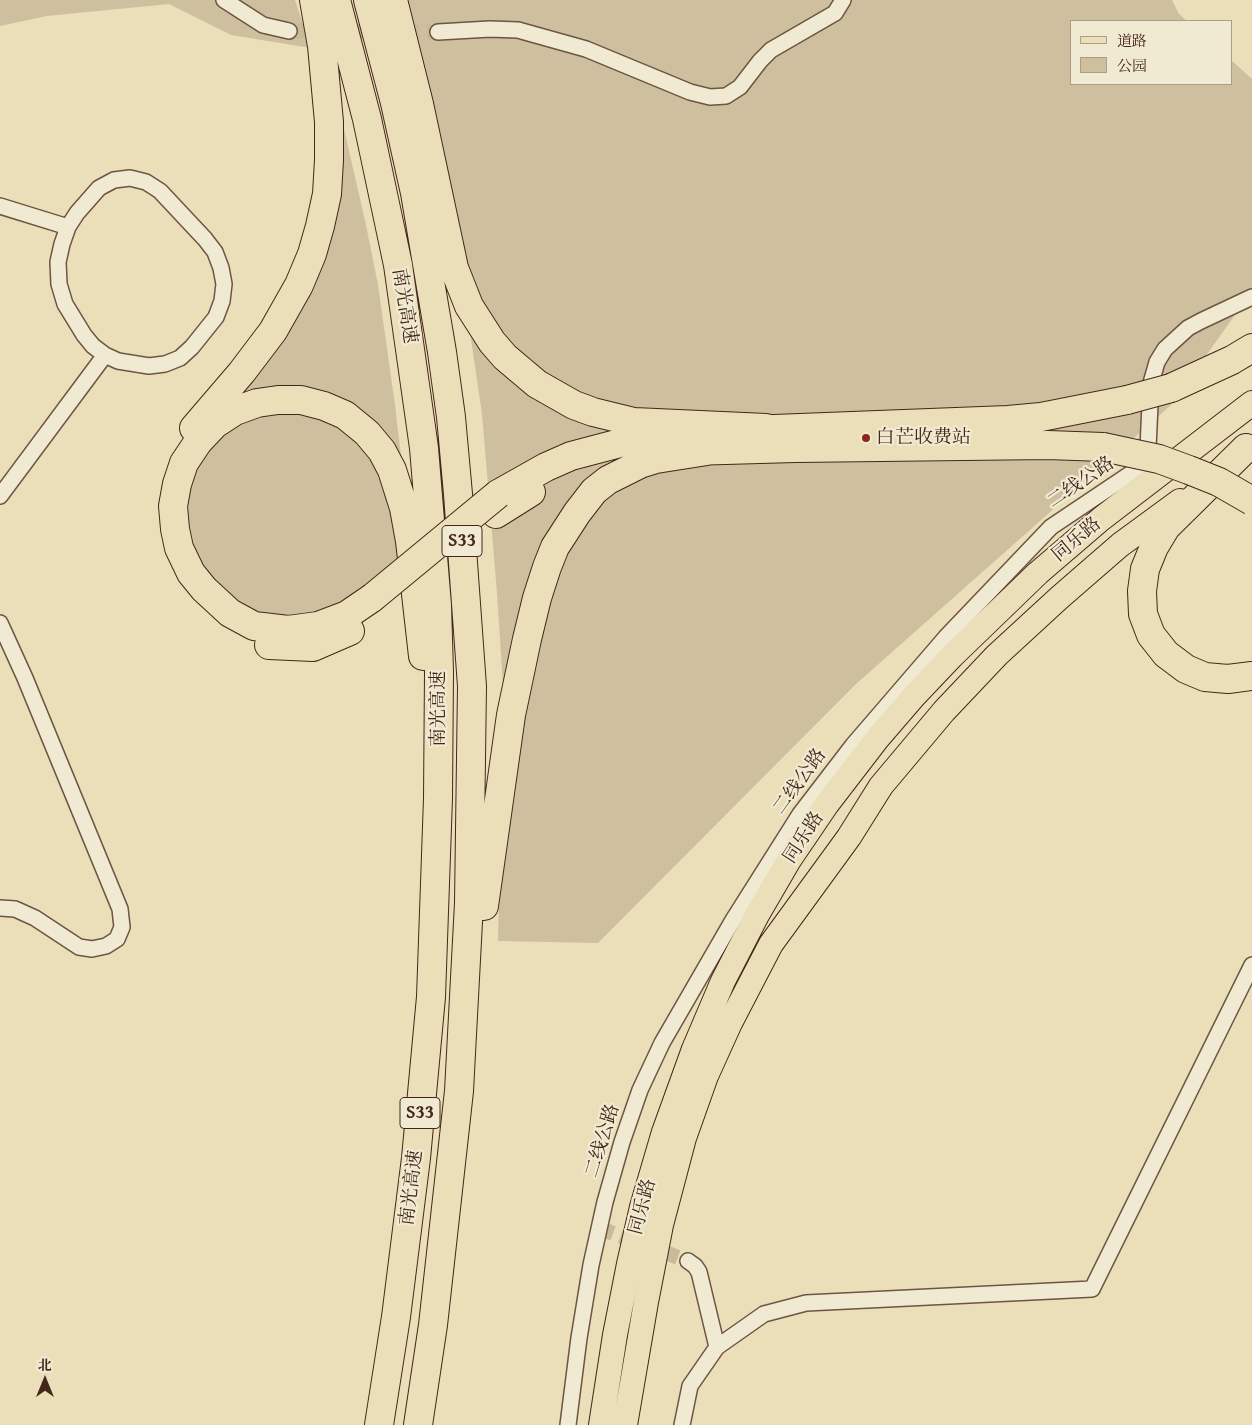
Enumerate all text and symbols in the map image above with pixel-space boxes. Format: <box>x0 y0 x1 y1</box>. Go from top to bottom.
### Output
legend <box>1070 20 1232 85</box>
text: 道路 <box>1117 30 1147 51</box>
text: 公园 <box>1117 55 1147 76</box>
street label: 南光高速 <box>387 267 421 345</box>
place label: 白芒收费站 <box>876 427 971 449</box>
marker: 白芒收费站 <box>860 432 872 444</box>
street label: 二线公路 <box>1043 452 1119 514</box>
street label: 同乐路 <box>1048 513 1106 567</box>
road number: S33 <box>442 526 482 556</box>
street label: 南光高速 <box>428 671 450 747</box>
street label: 二线公路 <box>768 745 832 819</box>
street label: 同乐路 <box>779 808 829 868</box>
road number: S33 <box>400 1098 440 1128</box>
street label: 二线公路 <box>581 1101 625 1181</box>
street label: 南光高速 <box>396 1149 428 1227</box>
street label: 同乐路 <box>625 1177 661 1237</box>
north arrow <box>20 1355 70 1405</box>
text: 北 <box>38 1355 52 1375</box>

